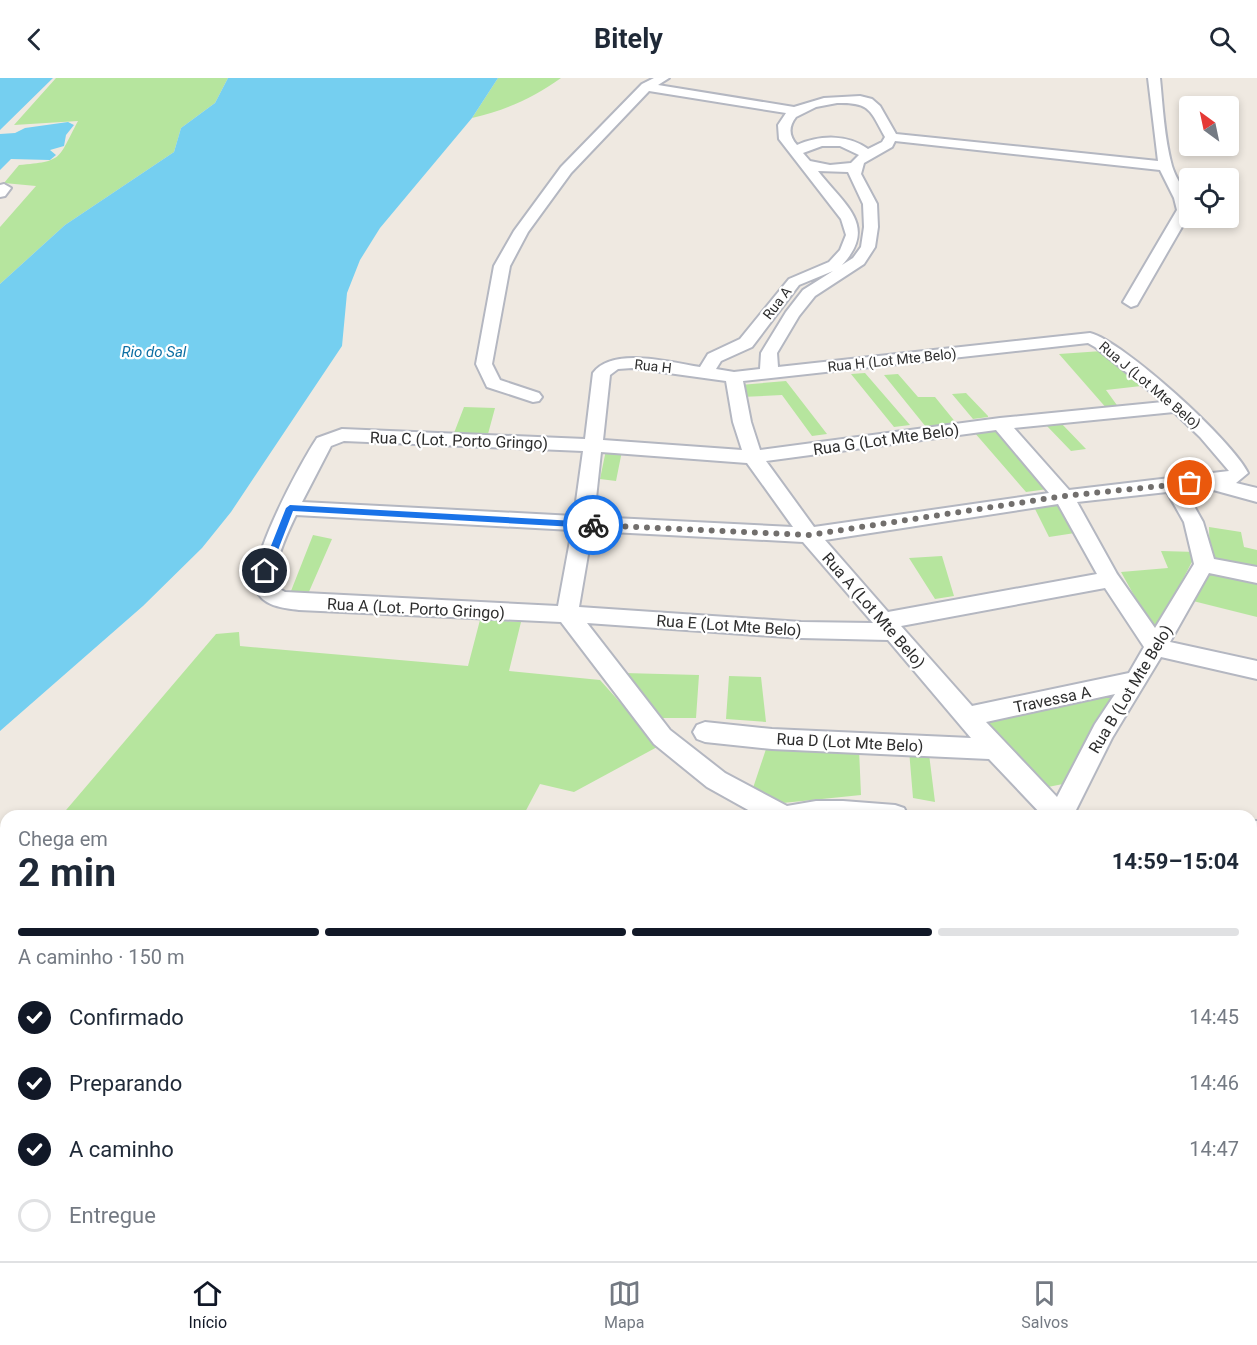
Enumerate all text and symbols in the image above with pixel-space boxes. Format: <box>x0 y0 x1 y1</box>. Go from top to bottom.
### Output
icon: back <box>18 23 51 56</box>
text: Bitely <box>594 23 663 55</box>
icon: search <box>1206 23 1239 56</box>
north arrow <box>1179 96 1239 156</box>
map controls <box>1179 96 1239 228</box>
button: locate <box>1179 168 1239 228</box>
street label: Rua A <box>759 284 795 322</box>
street label: Rua J (Lot Mte Belo) <box>1096 338 1204 433</box>
water label: Rio do Sal <box>122 343 187 361</box>
street label: Rua H (Lot Mte Belo) <box>827 345 957 376</box>
street label: Rua H <box>634 356 672 376</box>
street label: Rua G (Lot Mte Belo) <box>812 420 960 459</box>
street label: Rua C (Lot. Porto Gringo) <box>370 428 548 453</box>
pin <box>1164 457 1215 508</box>
icon: bag <box>1173 466 1206 499</box>
courier <box>563 495 623 555</box>
icon: bike <box>577 509 610 542</box>
pin <box>239 545 290 596</box>
street label: Rua A (Lot Mte Belo) <box>818 549 929 672</box>
icon: home <box>248 554 281 587</box>
street label: Rua A (Lot. Porto Gringo) <box>326 594 505 623</box>
street label: Rua E (Lot Mte Belo) <box>656 611 802 640</box>
street label: Rua B (Lot Mte Belo) <box>1085 622 1176 757</box>
street label: Travessa A <box>1012 682 1093 717</box>
street label: Rua D (Lot Mte Belo) <box>776 729 924 756</box>
text: Chega em <box>18 827 108 851</box>
text: 14:59–15:04 <box>1112 849 1239 874</box>
text: 2 min <box>18 850 116 896</box>
text: A caminho · 150 m <box>18 945 185 969</box>
icon: check <box>18 1001 51 1034</box>
text: Confirmado <box>69 1005 184 1030</box>
text: 14:45 <box>1189 1005 1239 1029</box>
icon: check <box>18 1067 51 1100</box>
text: Preparando <box>69 1071 182 1096</box>
text: 14:46 <box>1189 1071 1239 1095</box>
icon: check <box>18 1133 51 1166</box>
text: A caminho <box>69 1137 174 1162</box>
text: 14:47 <box>1189 1137 1239 1161</box>
text: Entregue <box>69 1203 156 1228</box>
tab: Início <box>188 1277 227 1332</box>
tab: Mapa <box>604 1277 644 1332</box>
tab: Salvos <box>1021 1277 1068 1332</box>

